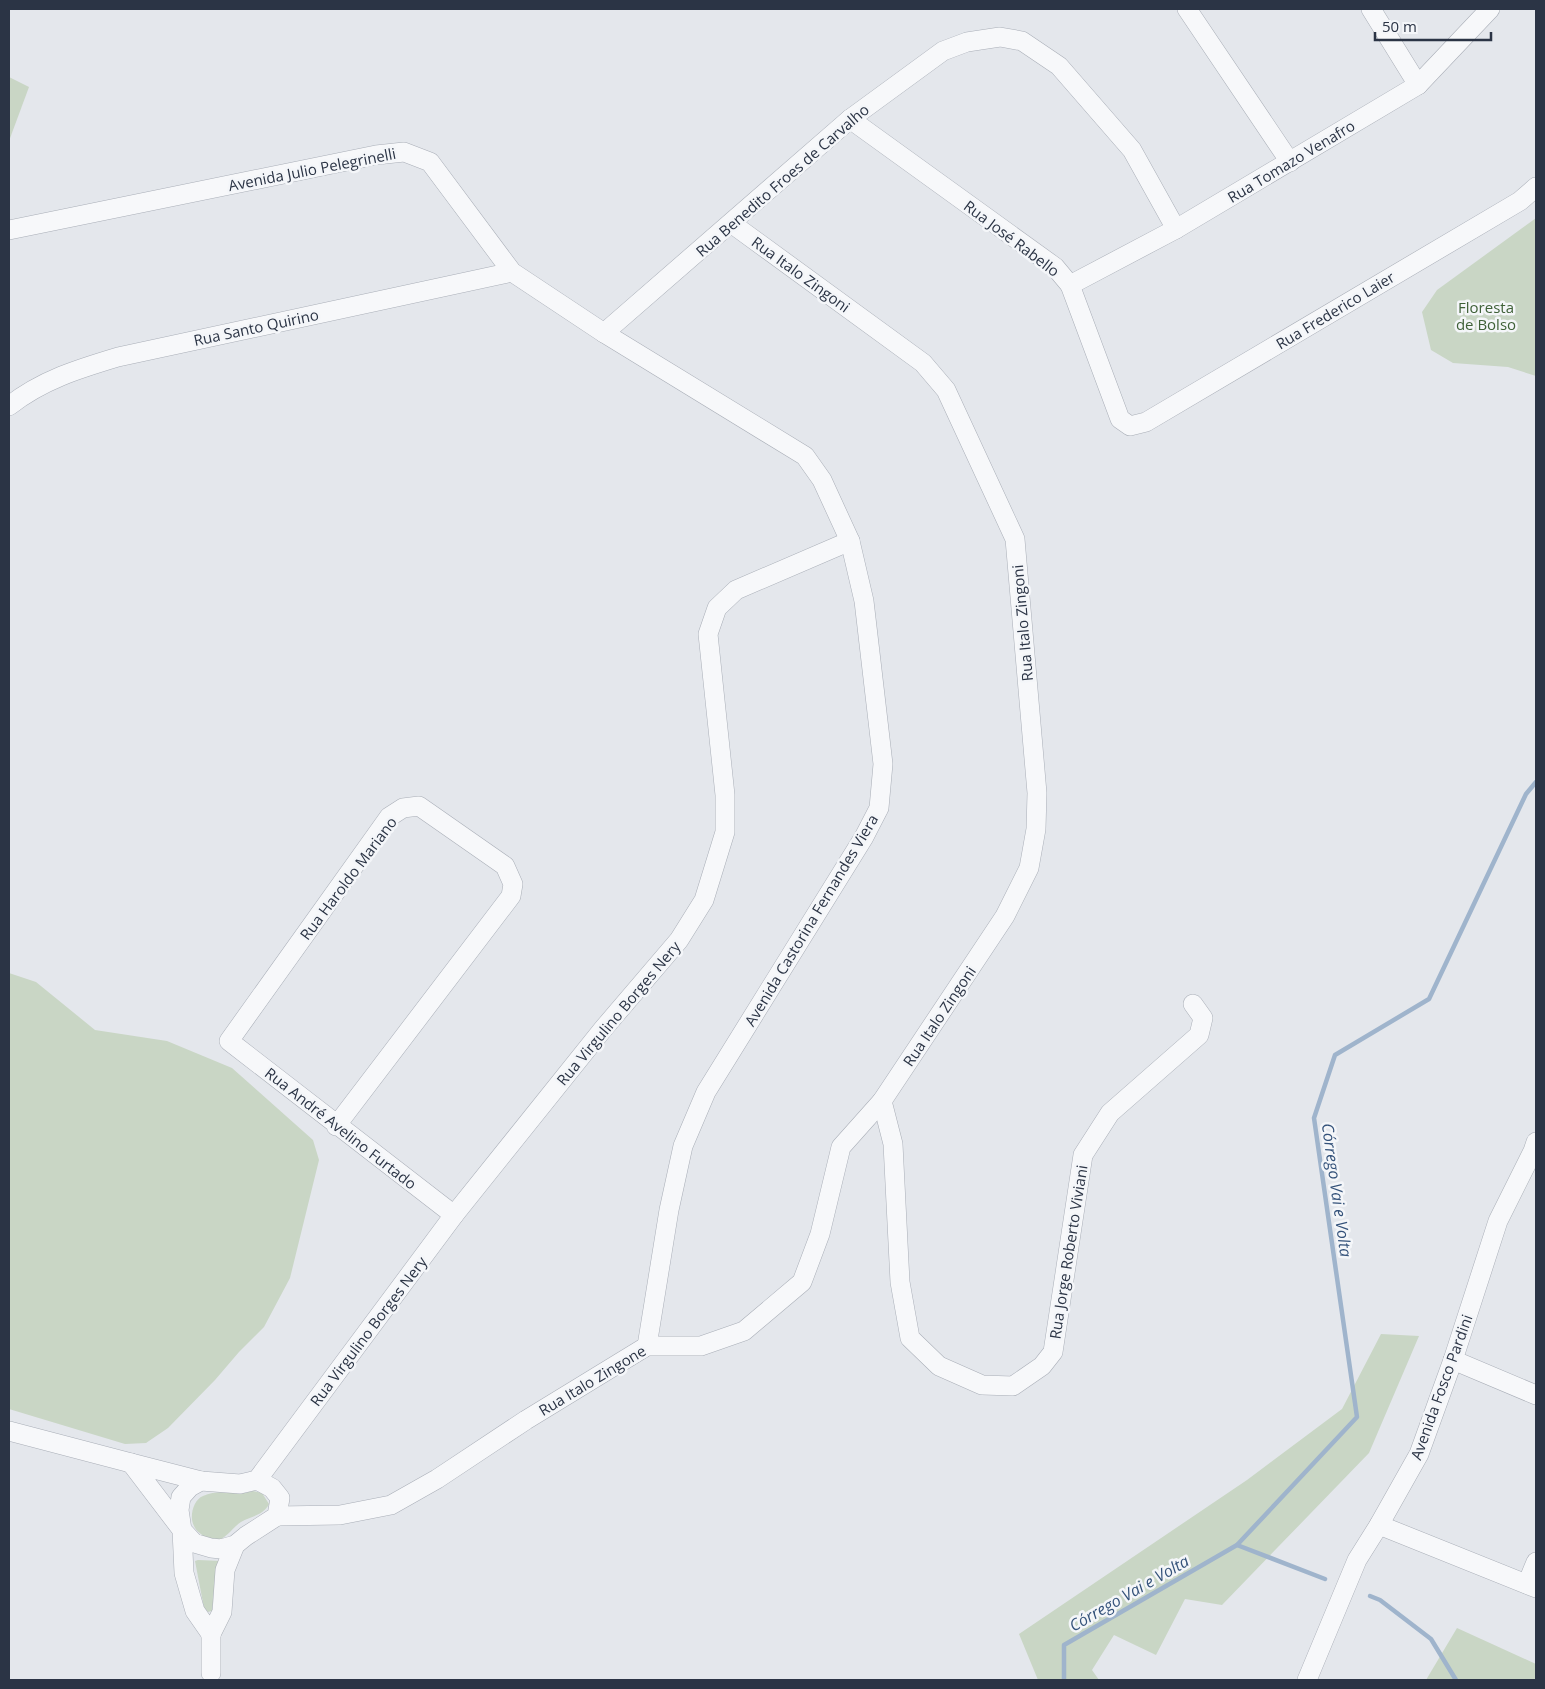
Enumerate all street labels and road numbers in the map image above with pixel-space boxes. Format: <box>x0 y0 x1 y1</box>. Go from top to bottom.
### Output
street label: Rua Benedito Froes de Carvalho <box>691 99 873 261</box>
street label: Rua Tomazo Venafro <box>1224 115 1358 207</box>
street label: Avenida Julio Pelegrinelli <box>227 143 397 195</box>
street label: Rua José Rabello <box>960 195 1064 281</box>
street label: Rua Italo Zingoni <box>748 232 854 316</box>
street label: Rua Frederico Laier <box>1272 267 1398 353</box>
street label: Rua Santo Quirino <box>192 304 320 350</box>
street label: Rua Italo Zingoni <box>1007 564 1037 682</box>
street label: Avenida Castorina Fernandes Viera <box>740 810 882 1030</box>
street label: Rua Haroldo Mariano <box>295 812 401 944</box>
street label: Rua Virgulino Borges Nery <box>552 936 685 1089</box>
street label: Rua Italo Zingoni <box>898 962 980 1070</box>
street label: Rua André Avelino Furtado <box>261 1063 421 1193</box>
street label: Rua Jorge Roberto Viviani <box>1044 1164 1092 1340</box>
street label: Rua Virgulino Borges Nery <box>305 1252 431 1410</box>
street label: Avenida Fosco Pardini <box>1405 1312 1477 1462</box>
street label: Rua Italo Zingone <box>535 1340 649 1420</box>

